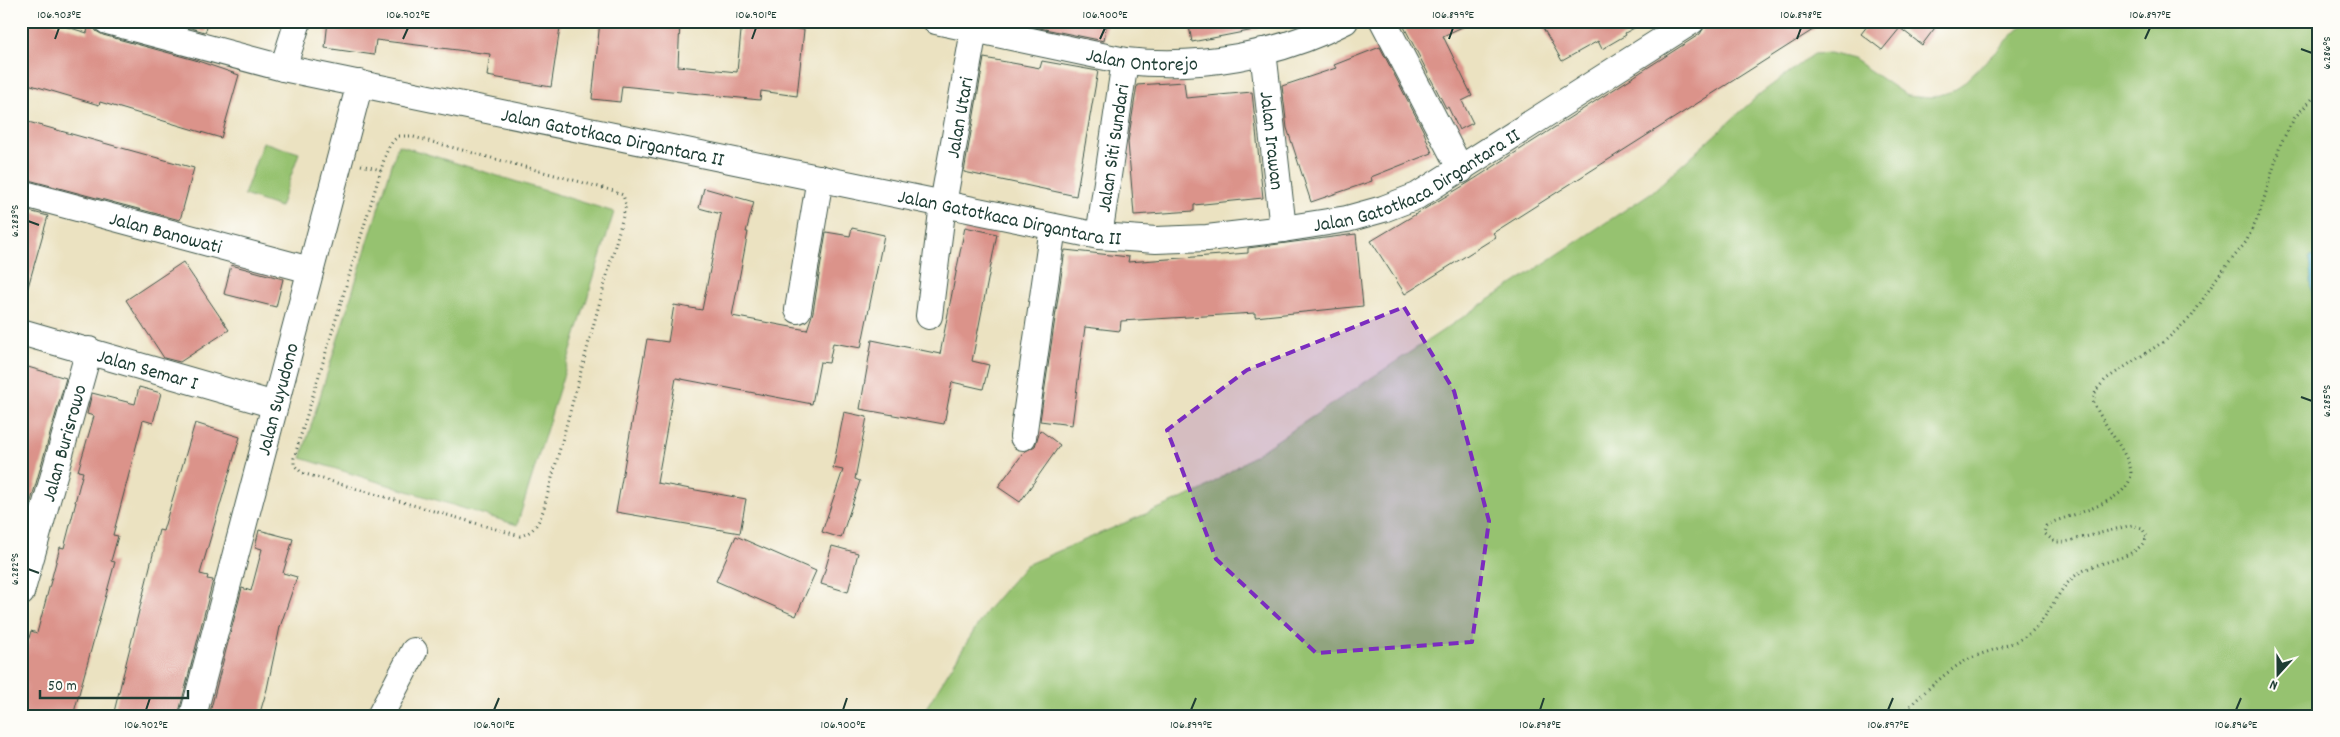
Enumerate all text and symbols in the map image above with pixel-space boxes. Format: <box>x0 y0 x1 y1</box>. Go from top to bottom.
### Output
text: 106.903°E <box>37 7 81 24</box>
text: 106.902°E <box>386 7 430 24</box>
text: 106.901°E <box>735 7 777 24</box>
text: 106.900°E <box>1083 7 1128 24</box>
text: 106.899°E <box>1432 7 1475 24</box>
text: 106.898°E <box>1780 7 1822 24</box>
text: 106.897°E <box>2129 7 2171 24</box>
text: 6.286°S <box>2319 37 2336 69</box>
street label: Jalan Ontorejo <box>1083 42 1199 80</box>
street label: Jalan Utari <box>940 75 982 161</box>
street label: Jalan Siti Sundari <box>1092 82 1138 214</box>
street label: Jalan Irawan <box>1251 90 1290 192</box>
street label: Jalan Gatotkaca Dirgantara II <box>498 102 726 175</box>
street label: Jalan Gatotkaca Dirgantara II <box>1311 123 1526 241</box>
street label: Jalan Gatotkaca Dirgantara II <box>895 184 1122 255</box>
text: 6.283°S <box>7 205 24 237</box>
street label: Jalan Banowati <box>106 206 225 263</box>
street label: Jalan Suyudono <box>251 340 308 459</box>
street label: Jalan Semar I <box>93 344 201 399</box>
street label: Jalan Burisrowo <box>36 382 96 505</box>
text: 6.285°S <box>2319 385 2336 417</box>
text: 6.282°S <box>7 553 24 585</box>
north arrow <box>2252 650 2302 700</box>
scale bar <box>40 667 188 699</box>
text: N <box>2267 674 2281 695</box>
text: 50 m <box>48 676 77 698</box>
text: 106.902°E <box>124 717 168 734</box>
text: 106.901°E <box>473 717 515 734</box>
text: 106.900°E <box>821 717 866 734</box>
text: 106.899°E <box>1170 717 1213 734</box>
text: 106.898°E <box>1519 717 1561 734</box>
text: 106.897°E <box>1867 717 1909 734</box>
text: 106.896°E <box>2215 717 2258 734</box>

